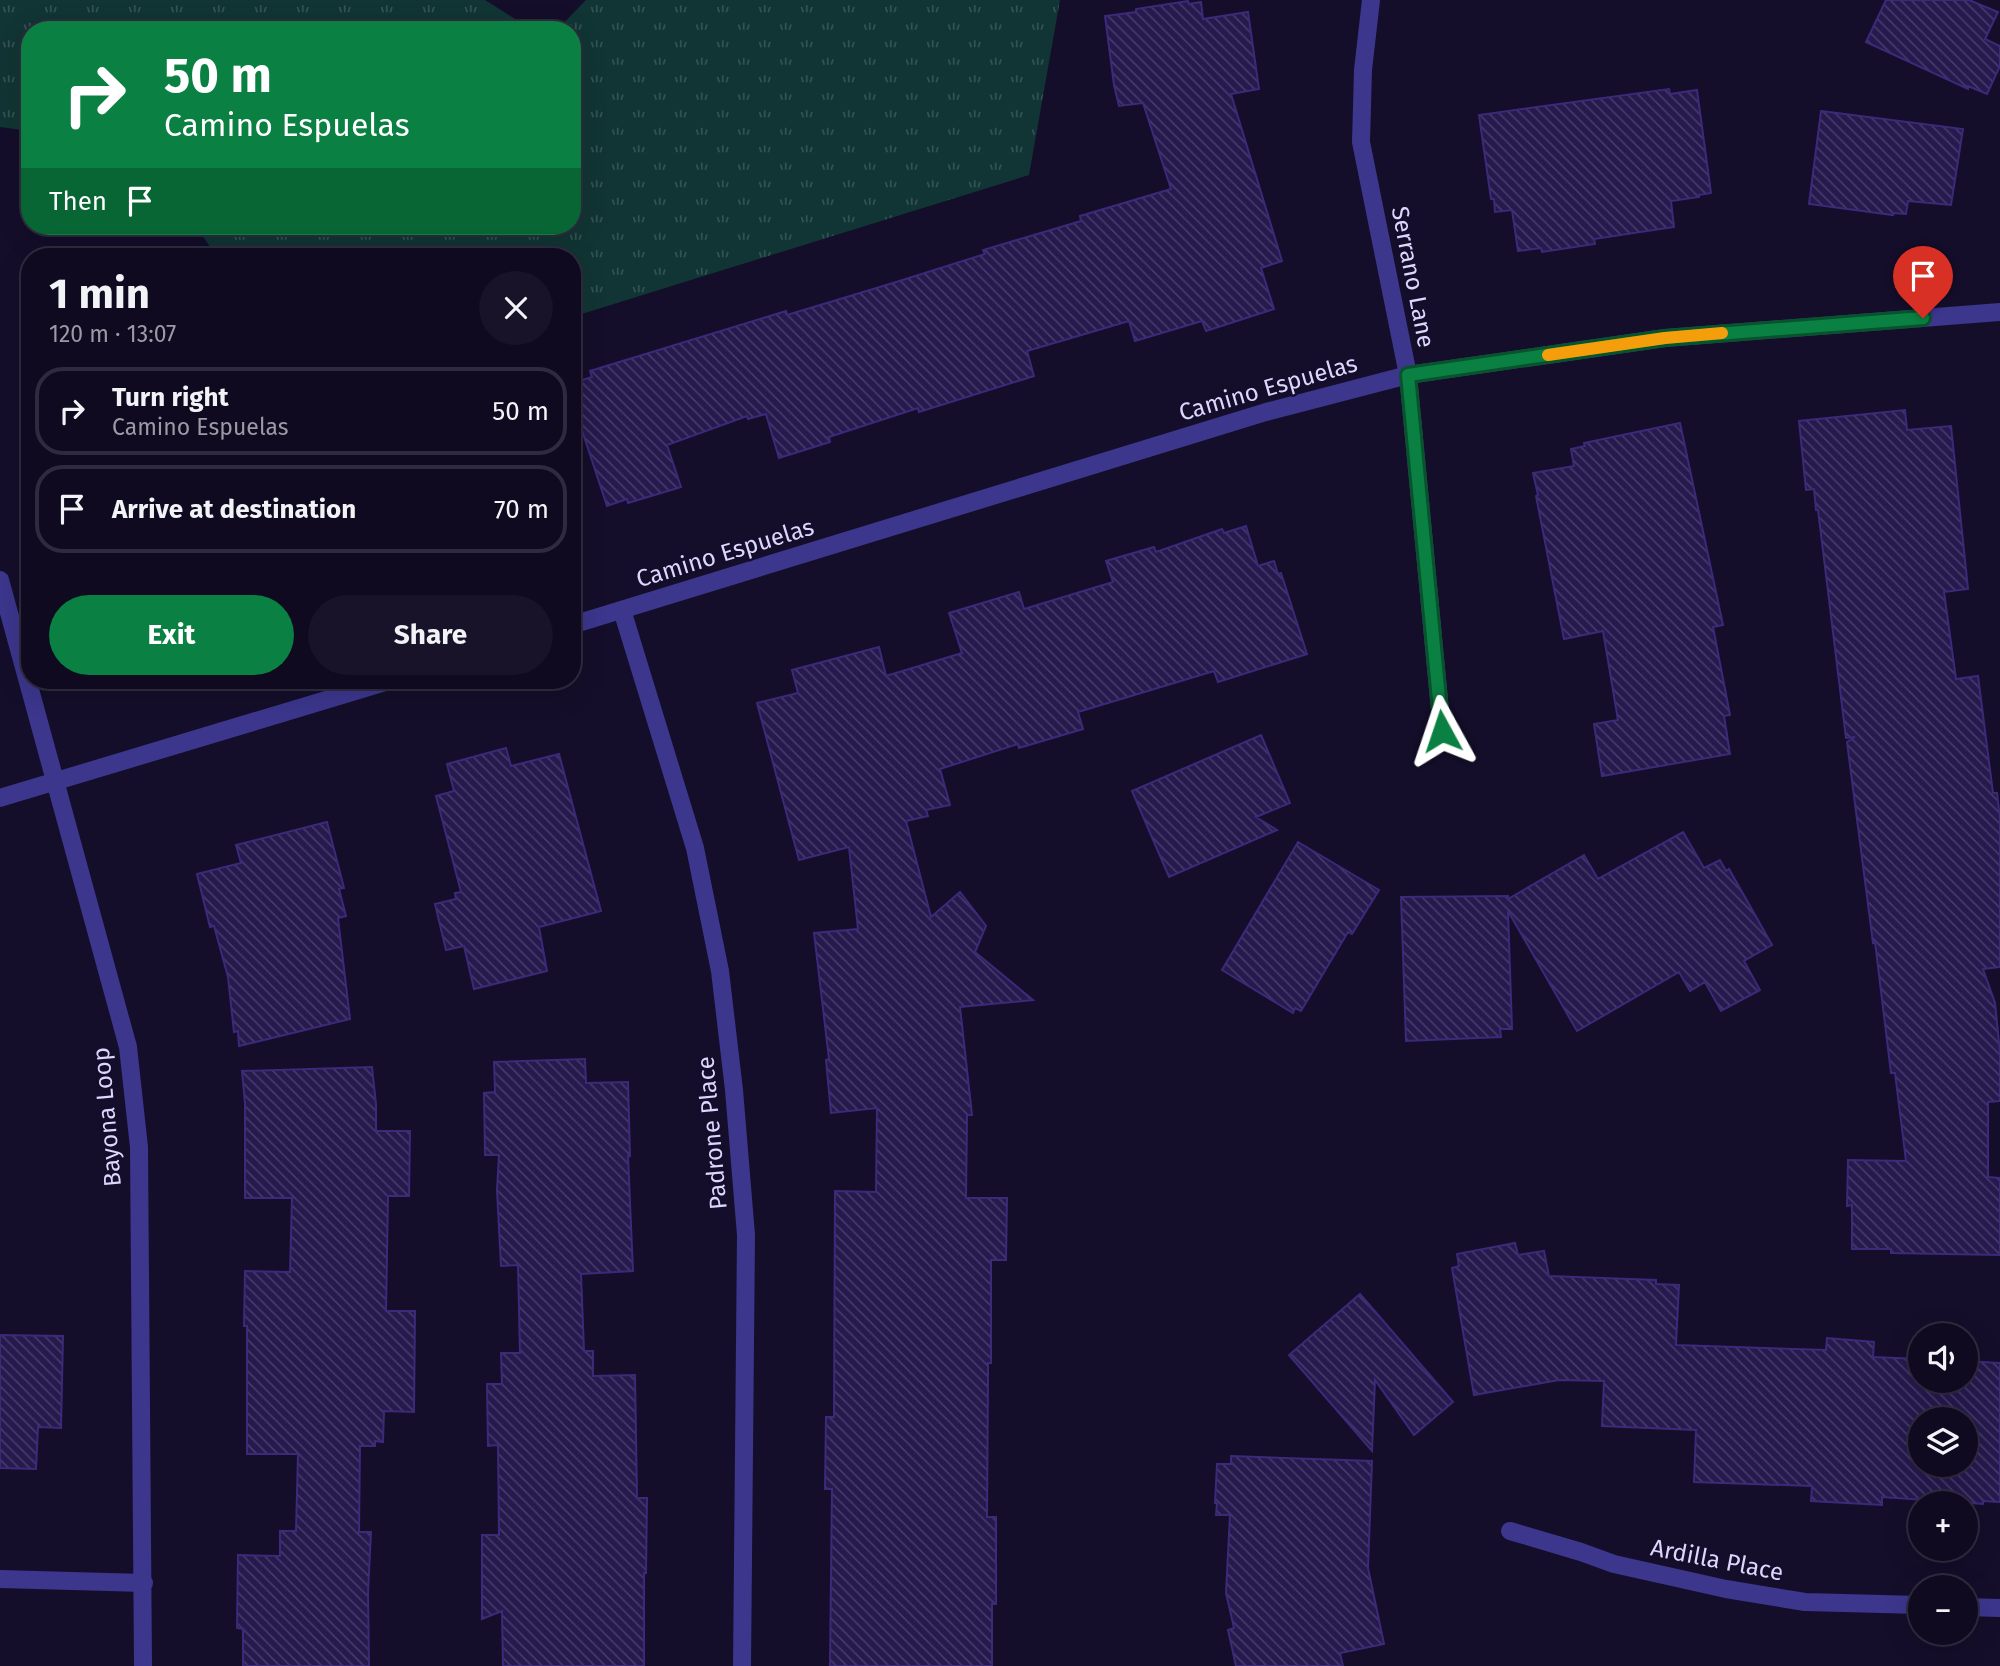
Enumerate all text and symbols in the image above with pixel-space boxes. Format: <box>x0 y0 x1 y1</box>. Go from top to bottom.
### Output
text: 50 m <box>164 46 272 105</box>
icon: right <box>49 49 140 140</box>
text: Camino Espuelas <box>164 106 410 144</box>
icon: arrive <box>121 182 159 220</box>
text: Then <box>49 186 107 217</box>
street label: Serrano Lane <box>1386 204 1440 350</box>
pin <box>1893 246 1953 318</box>
icon: arrive <box>1904 257 1942 295</box>
text: 1 min <box>49 269 150 319</box>
button: close <box>479 271 553 345</box>
text: 120 m · 13:07 <box>49 320 176 348</box>
street label: Camino Espuelas <box>1176 349 1360 427</box>
text: Turn right <box>112 382 229 413</box>
icon: right <box>53 392 91 430</box>
text: 50 m <box>492 396 549 427</box>
text: Camino Espuelas <box>112 413 289 441</box>
icon: arrive <box>53 490 91 528</box>
text: Arrive at destination <box>112 494 356 525</box>
text: 70 m <box>494 494 549 525</box>
street label: Camino Espuelas <box>633 513 817 593</box>
button: Exit <box>49 595 294 675</box>
button: Share <box>308 595 553 675</box>
position arrow <box>1405 694 1479 768</box>
street label: Bayona Loop <box>87 1046 127 1188</box>
street label: Padrone Place <box>691 1055 733 1211</box>
map controls <box>1908 1323 1978 1645</box>
button: sound <box>1908 1323 1978 1393</box>
button: layers <box>1908 1407 1978 1477</box>
button: + <box>1908 1491 1978 1561</box>
street label: Ardilla Place <box>1648 1533 1786 1587</box>
button: − <box>1908 1575 1978 1645</box>

